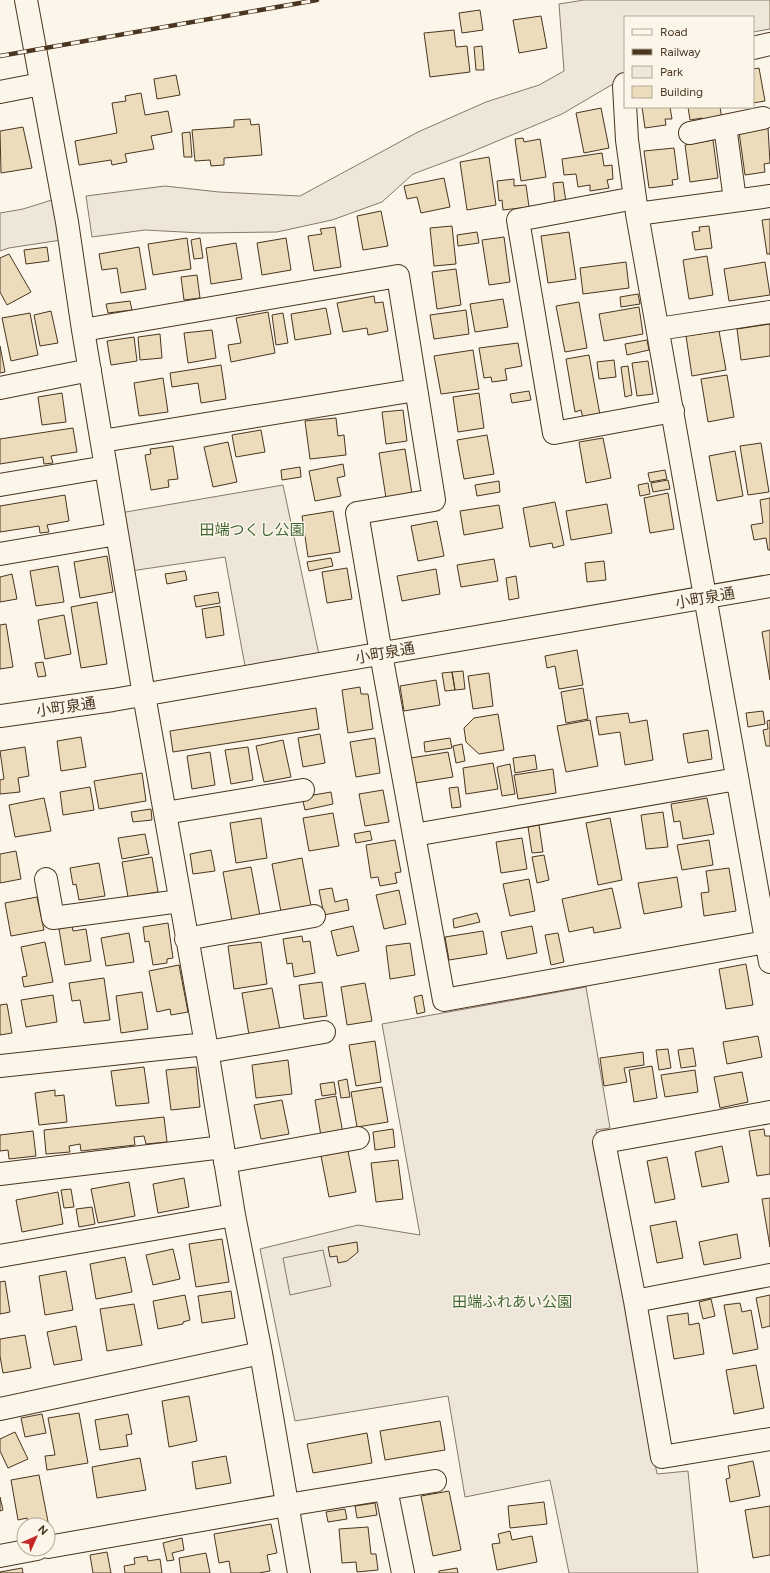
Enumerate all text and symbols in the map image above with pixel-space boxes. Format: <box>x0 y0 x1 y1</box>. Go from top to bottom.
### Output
legend <box>624 16 754 108</box>
text: Road <box>660 25 688 39</box>
text: Railway <box>660 45 701 59</box>
text: Park <box>660 65 683 79</box>
text: Building <box>660 85 703 99</box>
park label: 田端つくし公園 <box>199 521 305 539</box>
street label: 小町泉通 <box>674 584 736 612</box>
street label: 小町泉通 <box>354 639 416 667</box>
street label: 小町泉通 <box>35 694 97 720</box>
park label: 田端ふれあい公園 <box>452 1293 572 1311</box>
north arrow <box>16 1517 56 1557</box>
text: N <box>35 1523 50 1538</box>

